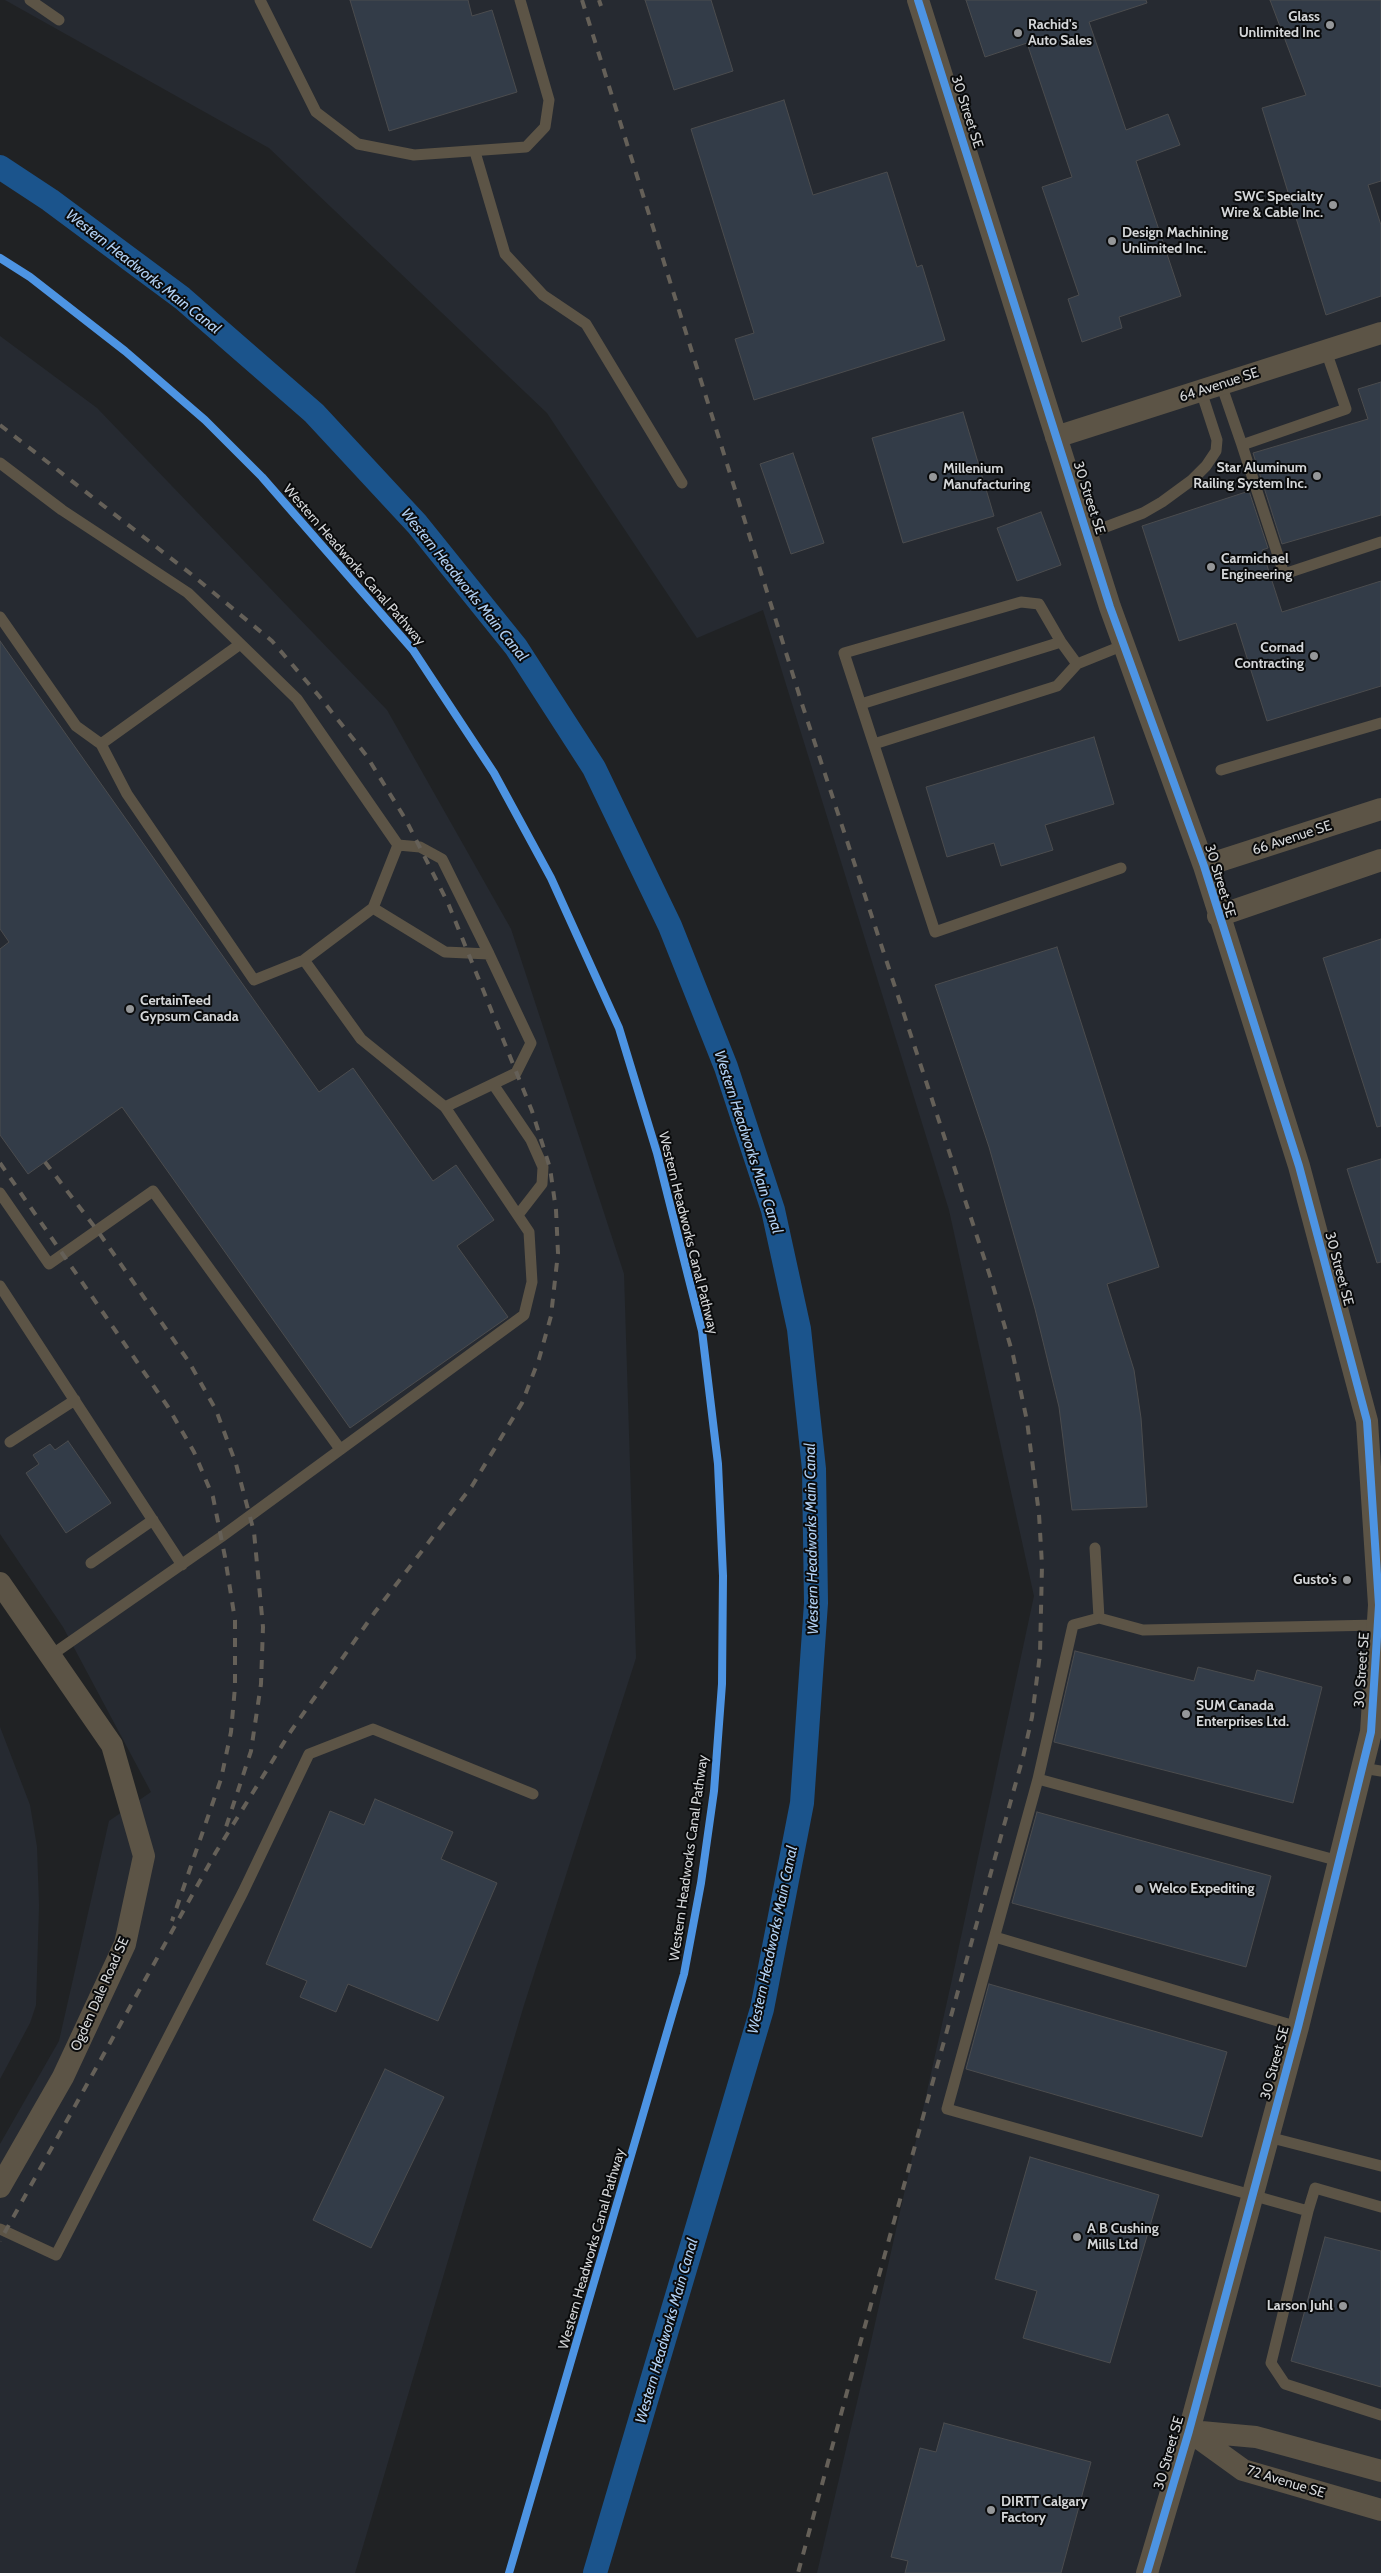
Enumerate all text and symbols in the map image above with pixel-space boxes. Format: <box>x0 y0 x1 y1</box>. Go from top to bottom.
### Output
place label: Glass Unlimited Inc <box>1239 9 1320 41</box>
place label: Rachid's Auto Sales <box>1028 17 1092 49</box>
marker: Glass Unlimited Inc <box>1324 19 1336 31</box>
marker: Rachid's Auto Sales <box>1012 27 1024 39</box>
street label: 30 Street SE <box>947 73 987 151</box>
place label: SWC Specialty Wire & Cable Inc. <box>1221 189 1323 222</box>
marker: SWC Specialty Wire & Cable Inc. <box>1327 199 1339 211</box>
water label: Western Headworks Main Canal <box>62 206 224 338</box>
place label: Design Machining Unlimited Inc. <box>1122 225 1228 258</box>
marker: Design Machining Unlimited Inc. <box>1106 235 1118 247</box>
street label: 64 Avenue SE <box>1177 364 1261 406</box>
street label: 30 Street SE <box>1069 459 1109 537</box>
place label: Star Aluminum Railing System Inc. <box>1193 460 1307 492</box>
place label: Millenium Manufacturing <box>943 461 1030 494</box>
marker: Star Aluminum Railing System Inc. <box>1311 470 1323 482</box>
marker: Millenium Manufacturing <box>927 471 939 483</box>
street label: Western Headworks Canal Pathway <box>279 481 429 649</box>
water label: Western Headworks Main Canal <box>397 505 531 665</box>
place label: Carmichael Engineering <box>1221 551 1292 584</box>
marker: Carmichael Engineering <box>1205 561 1217 573</box>
place label: Cornad Contracting <box>1234 640 1304 672</box>
marker: Cornad Contracting <box>1308 650 1320 662</box>
street label: 66 Avenue SE <box>1250 817 1334 859</box>
street label: 30 Street SE <box>1201 842 1239 920</box>
place label: CertainTeed Gypsum Canada <box>140 993 239 1026</box>
marker: CertainTeed Gypsum Canada <box>124 1003 136 1015</box>
water label: Western Headworks Main Canal <box>710 1048 786 1236</box>
street label: Western Headworks Canal Pathway <box>655 1130 721 1336</box>
street label: 30 Street SE <box>1321 1230 1357 1308</box>
water label: Western Headworks Main Canal <box>801 1443 823 1635</box>
place label: Gusto's <box>1293 1572 1337 1588</box>
marker: Gusto's <box>1341 1574 1353 1586</box>
street label: 30 Street SE <box>1351 1632 1373 1708</box>
place label: SUM Canada Enterprises Ltd. <box>1196 1698 1289 1730</box>
marker: SUM Canada Enterprises Ltd. <box>1180 1708 1192 1720</box>
street label: Western Headworks Canal Pathway <box>666 1754 712 1962</box>
water label: Western Headworks Main Canal <box>744 1844 802 2036</box>
place label: Welco Expediting <box>1149 1881 1255 1897</box>
marker: Welco Expediting <box>1133 1883 1145 1895</box>
street label: Ogden Dale Road SE <box>67 1934 133 2054</box>
street label: 30 Street SE <box>1257 2024 1293 2102</box>
street label: Western Headworks Canal Pathway <box>555 2147 629 2351</box>
place label: A B Cushing Mills Ltd <box>1087 2221 1159 2254</box>
marker: A B Cushing Mills Ltd <box>1071 2231 1083 2243</box>
water label: Western Headworks Main Canal <box>632 2236 702 2426</box>
place label: Larson Juhl <box>1267 2298 1333 2314</box>
marker: Larson Juhl <box>1337 2300 1349 2312</box>
street label: 30 Street SE <box>1151 2414 1187 2492</box>
street label: 72 Avenue SE <box>1245 2462 1327 2502</box>
place label: DIRTT Calgary Factory <box>1001 2494 1088 2526</box>
marker: DIRTT Calgary Factory <box>985 2504 997 2516</box>

